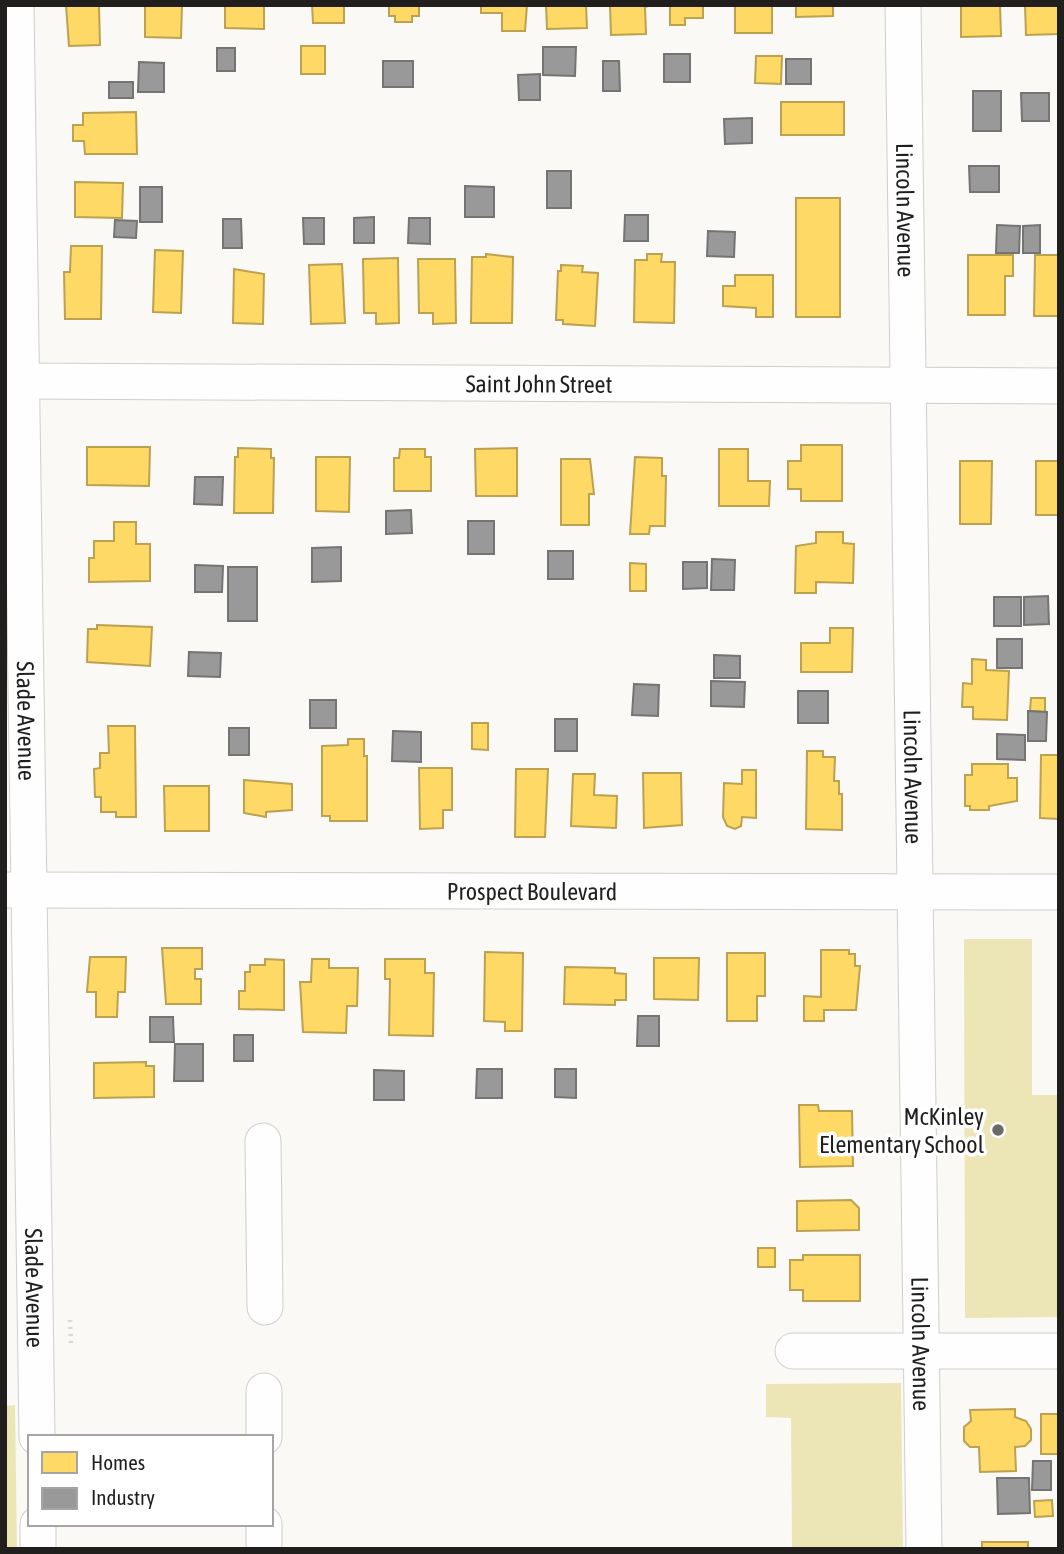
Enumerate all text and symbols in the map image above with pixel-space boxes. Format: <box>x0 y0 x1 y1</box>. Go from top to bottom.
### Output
street label: Lincoln Avenue <box>891 143 920 277</box>
street label: Saint John Street <box>465 370 613 397</box>
street label: Slade Avenue <box>12 661 41 781</box>
street label: Lincoln Avenue <box>899 710 928 844</box>
street label: Prospect Boulevard <box>447 877 617 905</box>
place label: McKinley Elementary School <box>819 1103 985 1158</box>
marker: McKinley Elementary School <box>990 1122 1006 1138</box>
street label: Slade Avenue <box>20 1228 49 1348</box>
street label: Lincoln Avenue <box>907 1276 936 1411</box>
legend <box>28 1435 273 1526</box>
text: Homes <box>91 1450 145 1474</box>
text: Industry <box>91 1485 155 1509</box>

